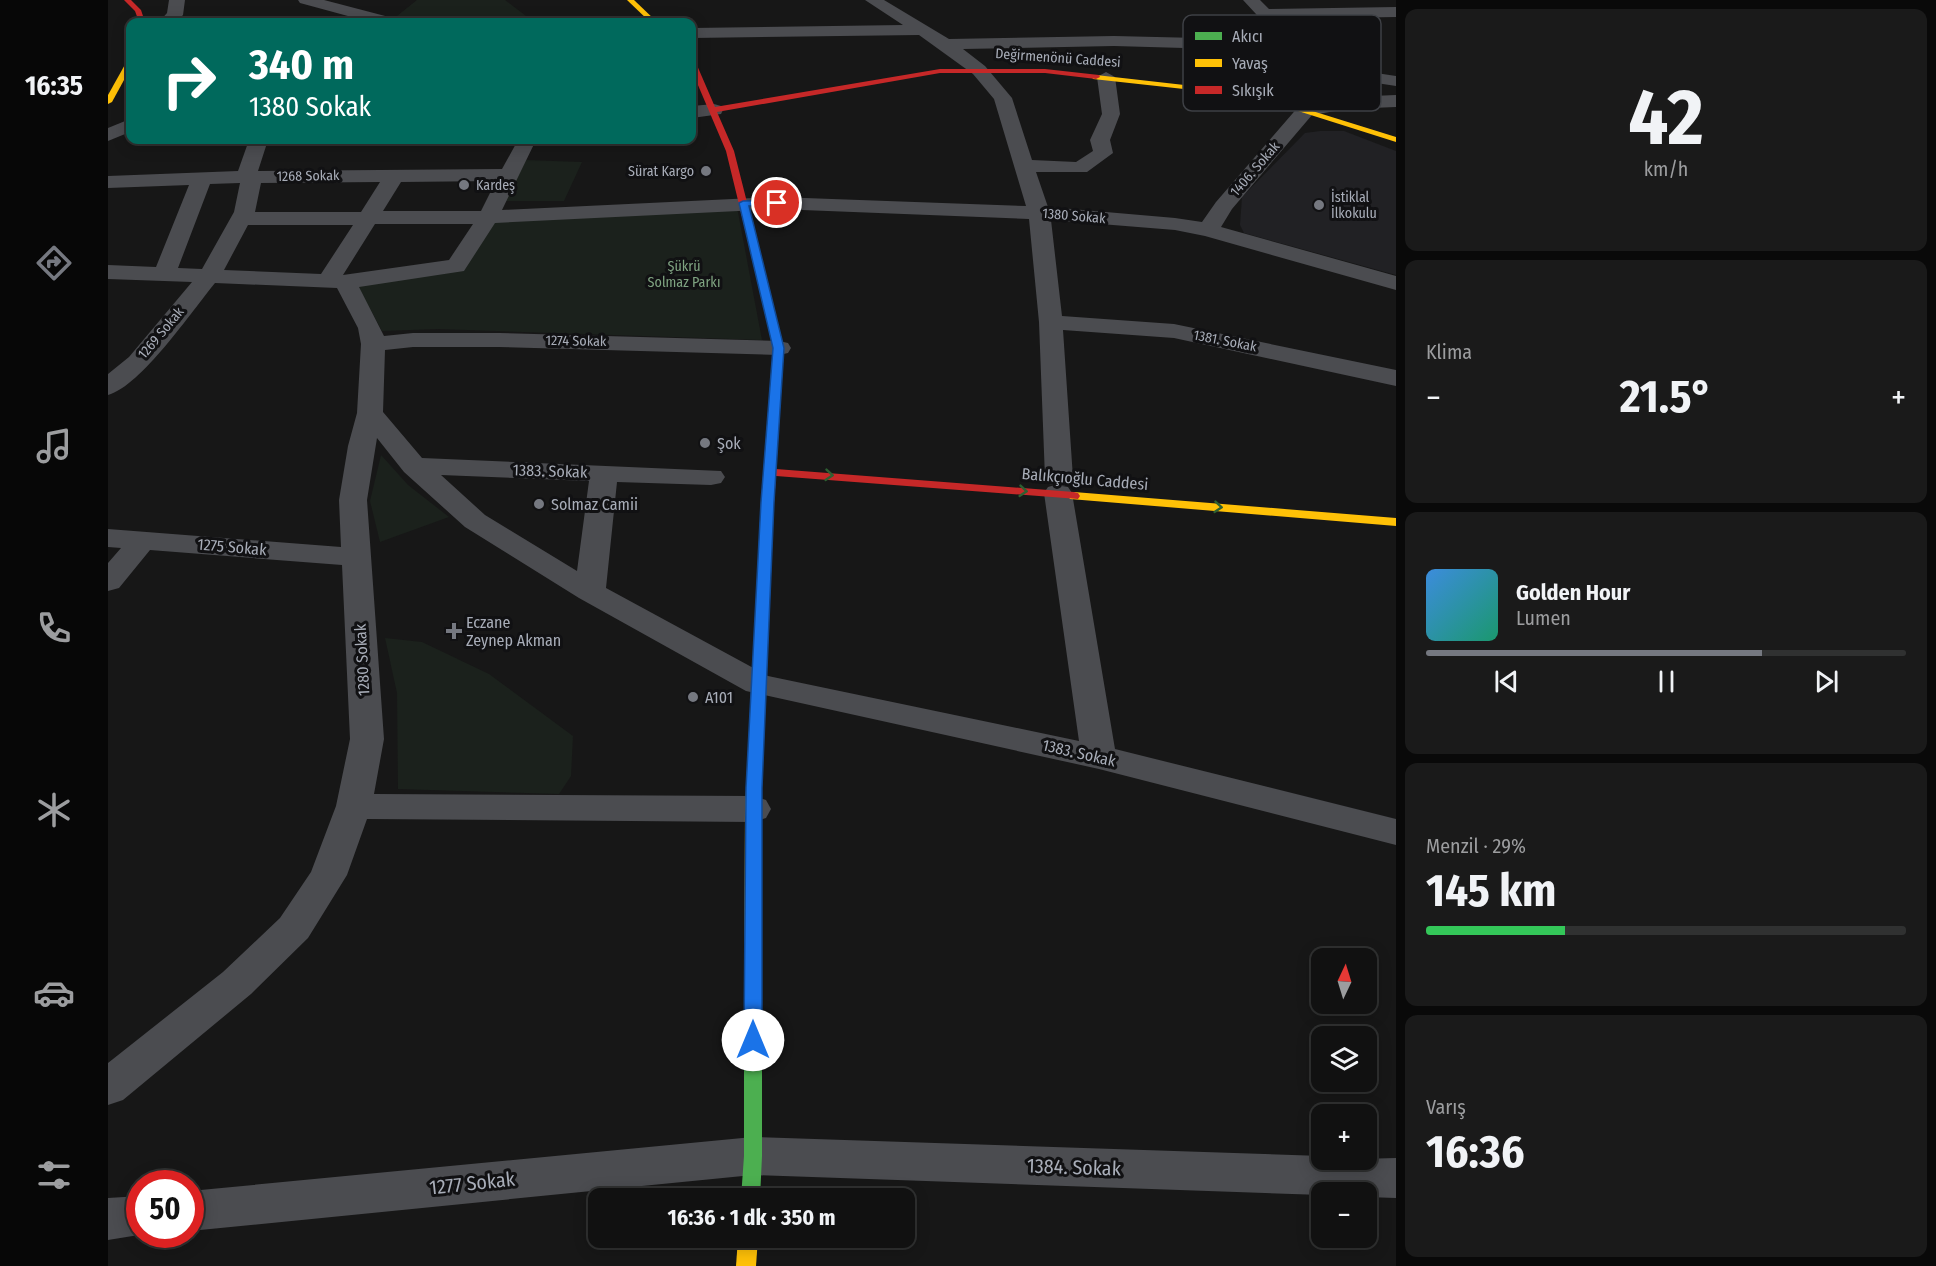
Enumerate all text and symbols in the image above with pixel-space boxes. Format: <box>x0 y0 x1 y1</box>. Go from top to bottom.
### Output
legend <box>1183 15 1381 111</box>
text: Akıcı <box>1232 27 1263 46</box>
text: 340 m <box>249 40 354 90</box>
icon: right <box>150 42 228 120</box>
street label: Değirmenönü Caddesi <box>995 45 1121 71</box>
text: Yavaş <box>1232 54 1268 73</box>
text: 16:35 <box>25 70 83 102</box>
text: 42 <box>1628 71 1704 165</box>
text: Sıkışık <box>1232 81 1274 100</box>
text: 1380 Sokak <box>249 91 371 123</box>
street label: 1406. Sokak <box>1227 138 1284 200</box>
text: km/h <box>1644 157 1688 181</box>
place label: Sürat Kargo <box>628 163 694 180</box>
marker: Sürat Kargo <box>699 164 713 178</box>
street label: 1268 Sokak <box>276 167 340 185</box>
place label: Kardeş <box>476 177 515 194</box>
pin <box>751 177 802 228</box>
marker: Kardeş <box>457 178 471 192</box>
icon: arrive <box>760 186 793 219</box>
place label: İstiklal İlkokulu <box>1331 189 1377 222</box>
marker: İstiklal İlkokulu <box>1312 198 1326 212</box>
street label: 1380 Sokak <box>1042 205 1107 227</box>
icon: directions <box>33 242 75 284</box>
park label: Şükrü Solmaz Parkı <box>648 258 720 291</box>
street label: 1269 Sokak <box>134 303 188 362</box>
street label: 1381. Sokak <box>1192 327 1259 356</box>
street label: 1274 Sokak <box>545 332 607 350</box>
text: Klima <box>1426 340 1472 364</box>
text: 21.5° <box>1620 370 1712 424</box>
text: − <box>1426 378 1441 418</box>
text: + <box>1891 378 1906 418</box>
icon: music <box>33 425 75 467</box>
place label: Şok <box>717 434 741 453</box>
marker: Şok <box>698 436 712 450</box>
street label: 1383. Sokak <box>512 460 588 482</box>
street label: Balıkçıoğlu Caddesi <box>1021 464 1149 494</box>
one-way arrow <box>824 468 833 481</box>
one-way arrow <box>1019 484 1028 497</box>
place label: Solmaz Camii <box>551 495 638 514</box>
marker: Solmaz Camii <box>532 497 546 511</box>
one-way arrow <box>1213 500 1222 513</box>
street label: 1275 Sokak <box>197 535 268 560</box>
text: Golden Hour <box>1516 579 1630 606</box>
text: Lumen <box>1516 606 1571 630</box>
icon: phone <box>33 607 75 649</box>
place label: Eczane Zeynep Akman <box>466 613 561 650</box>
street label: 1280 Sokak <box>351 623 373 697</box>
marker: Eczane Zeynep Akman <box>447 624 461 638</box>
icon: previous <box>1490 665 1523 698</box>
icon: pause <box>1650 665 1683 698</box>
icon: next <box>1810 665 1843 698</box>
place label: A101 <box>705 688 733 707</box>
marker: A101 <box>686 690 700 704</box>
street label: 1383. Sokak <box>1040 735 1118 771</box>
icon: climate <box>33 789 75 831</box>
text: Menzil · 29% <box>1426 834 1526 858</box>
text: 145 km <box>1426 864 1556 918</box>
north arrow <box>1311 948 1377 1014</box>
map controls <box>1311 948 1377 1248</box>
icon: car <box>33 972 75 1014</box>
position arrow <box>721 1008 785 1072</box>
button: layers <box>1311 1026 1377 1092</box>
text: Varış <box>1426 1095 1466 1119</box>
button: + <box>1311 1104 1377 1170</box>
text: 16:36 <box>1426 1125 1524 1179</box>
street label: 1384. Sokak <box>1027 1153 1122 1181</box>
icon: filters <box>33 1154 75 1196</box>
street label: 1277 Sokak <box>428 1166 517 1199</box>
speed limit sign: 50 <box>126 1170 204 1248</box>
button: − <box>1311 1182 1377 1248</box>
text: 16:36 · 1 dk · 350 m <box>667 1204 836 1231</box>

